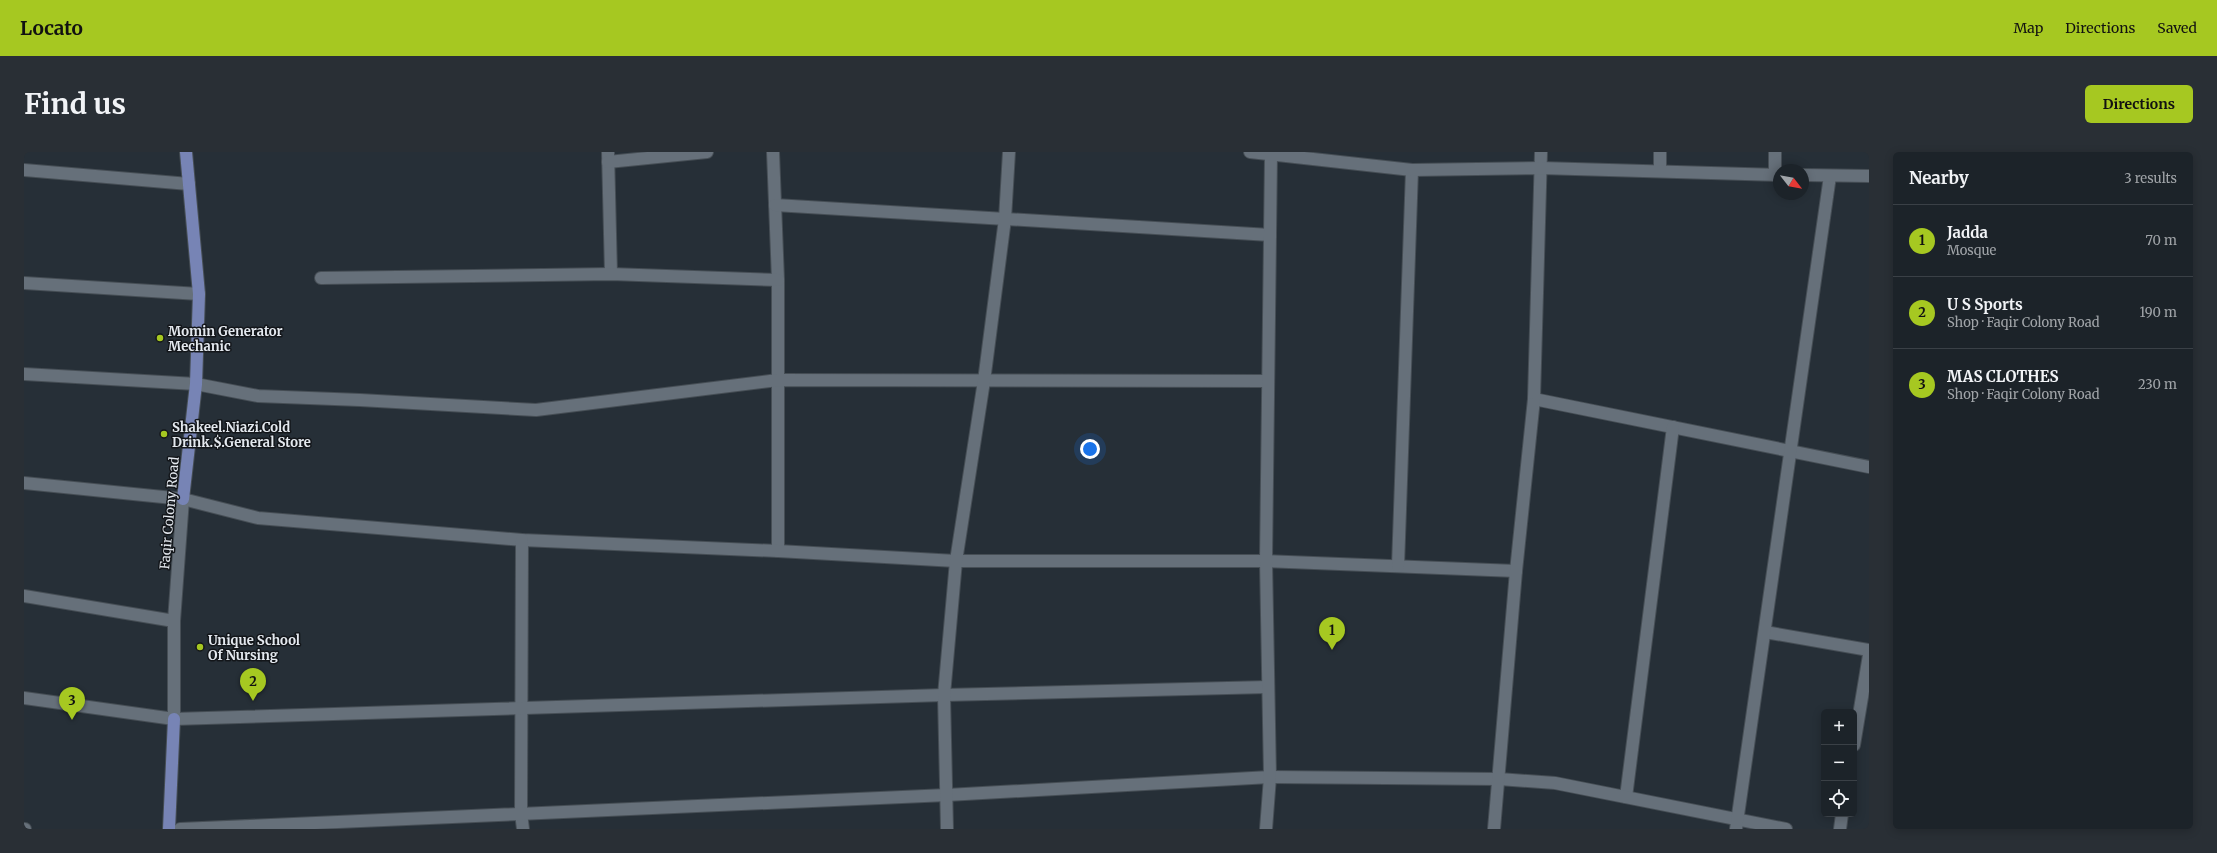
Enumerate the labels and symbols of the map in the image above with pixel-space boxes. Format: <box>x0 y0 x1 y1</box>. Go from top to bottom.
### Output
north arrow <box>1773 164 1809 200</box>
place label: Momin Generator Mechanic <box>168 323 283 355</box>
marker: Momin Generator Mechanic <box>155 333 165 343</box>
place label: Shakeel.Niazi.Cold Drink.$.General Store <box>172 419 311 451</box>
marker: Shakeel.Niazi.Cold Drink.$.General Store <box>159 429 169 439</box>
your location <box>1080 439 1100 459</box>
street label: Faqir Colony Road <box>156 456 183 570</box>
pin: 1 <box>1319 617 1345 650</box>
place label: Unique School Of Nursing <box>208 632 300 664</box>
marker: Unique School Of Nursing <box>195 642 205 652</box>
pin: 2 <box>240 668 266 701</box>
pin: 3 <box>59 687 85 720</box>

